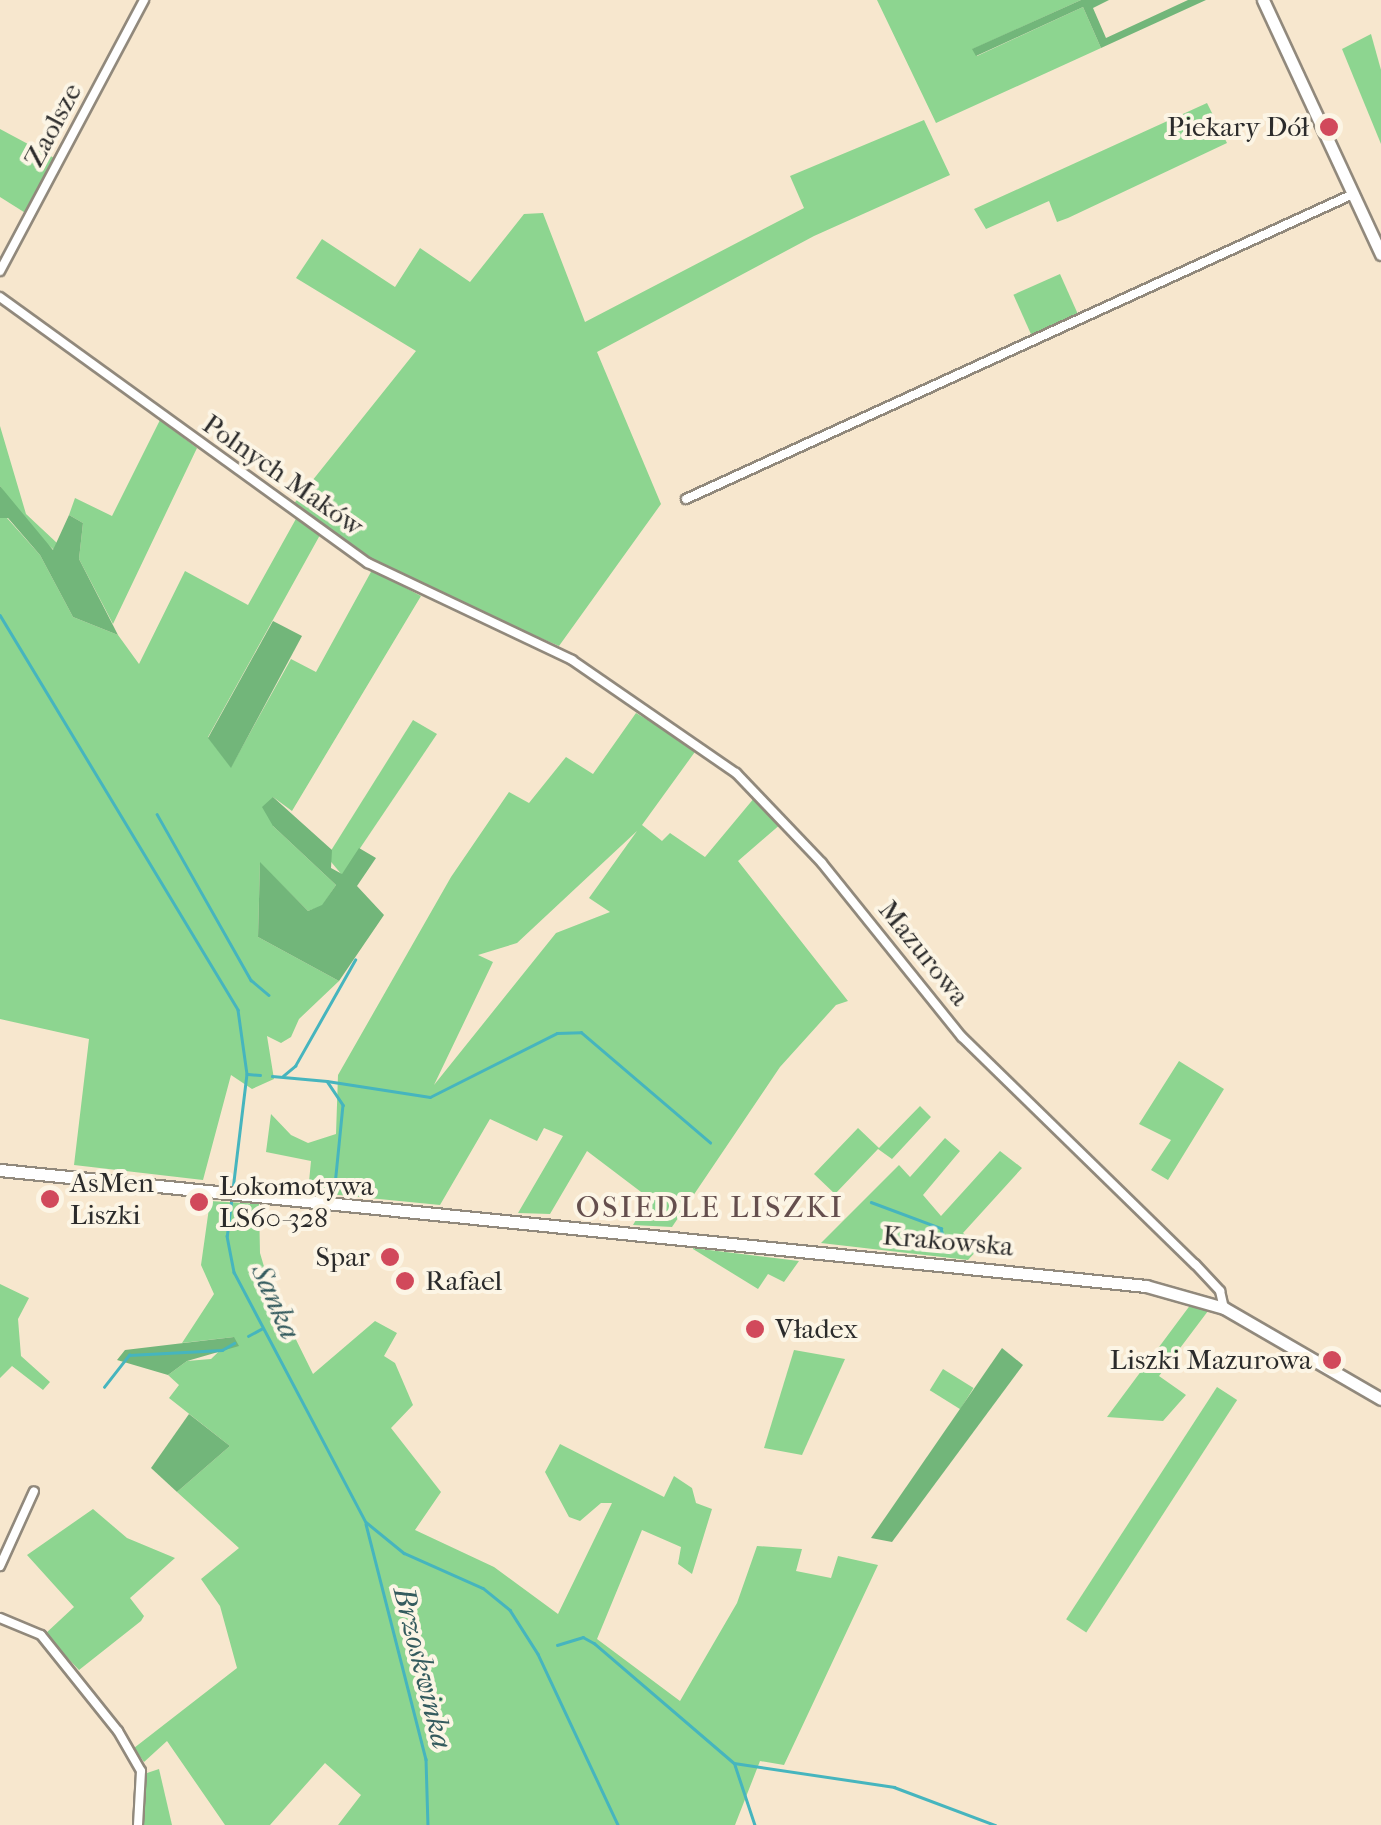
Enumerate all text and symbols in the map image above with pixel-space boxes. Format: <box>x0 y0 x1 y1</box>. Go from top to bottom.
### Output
street label: Zaolsze <box>17 77 89 173</box>
place label: Piekary Dół <box>1167 110 1309 144</box>
marker: Piekary Dół <box>1318 116 1340 138</box>
street label: Polnych Maków <box>196 407 370 543</box>
street label: Mazurowa <box>871 894 977 1012</box>
place label: AsMen Liszki <box>70 1166 154 1232</box>
place label: Lokomotywa LS60-328 <box>219 1169 374 1235</box>
marker: AsMen Liszki <box>39 1188 61 1210</box>
district label: OSIEDLE LISZKI <box>576 1190 844 1226</box>
marker: Lokomotywa LS60-328 <box>188 1191 210 1213</box>
street label: Krakowska <box>881 1219 1015 1263</box>
place label: Spar <box>315 1240 370 1274</box>
marker: Spar <box>379 1246 401 1268</box>
water label: Sanka <box>242 1259 308 1345</box>
place label: Rafael <box>425 1264 502 1298</box>
marker: Rafael <box>394 1270 416 1292</box>
place label: Vładex <box>775 1312 858 1346</box>
marker: Vładex <box>744 1318 766 1340</box>
place label: Liszki Mazurowa <box>1110 1343 1312 1377</box>
marker: Liszki Mazurowa <box>1321 1349 1343 1371</box>
water label: Brzoskwinka <box>385 1583 459 1753</box>

